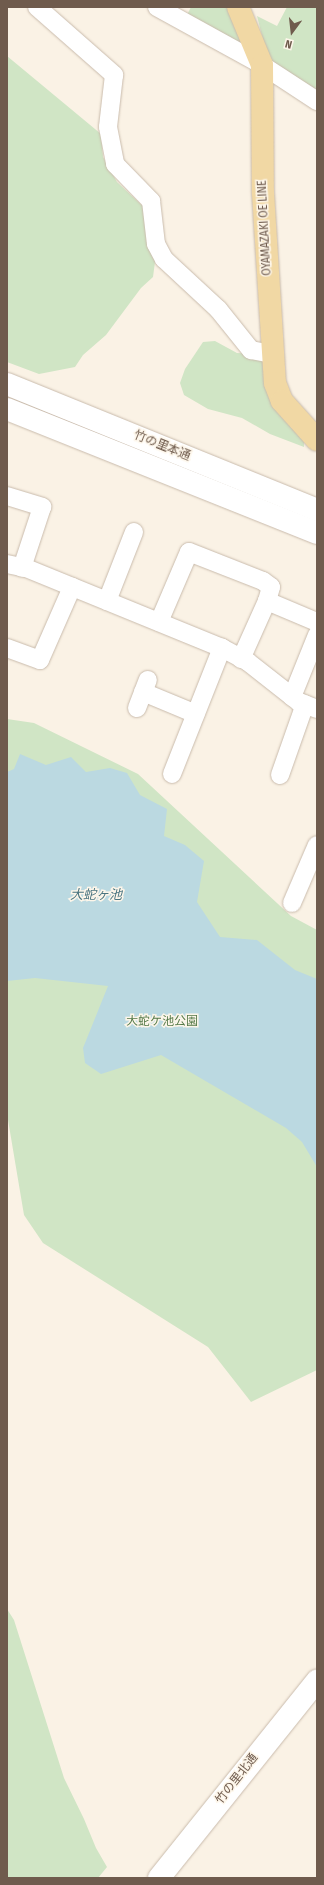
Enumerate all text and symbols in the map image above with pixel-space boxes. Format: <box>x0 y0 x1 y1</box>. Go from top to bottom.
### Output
north arrow <box>272 12 312 52</box>
text: N <box>284 37 294 51</box>
street label: OYAMAZAKI OE LINE <box>255 180 275 276</box>
street label: 竹の里本通 <box>131 428 193 464</box>
water label: 大蛇ヶ池 <box>70 887 122 903</box>
park label: 大蛇ケ池公園 <box>126 1015 198 1029</box>
street label: 竹の里北通 <box>213 1751 261 1807</box>

